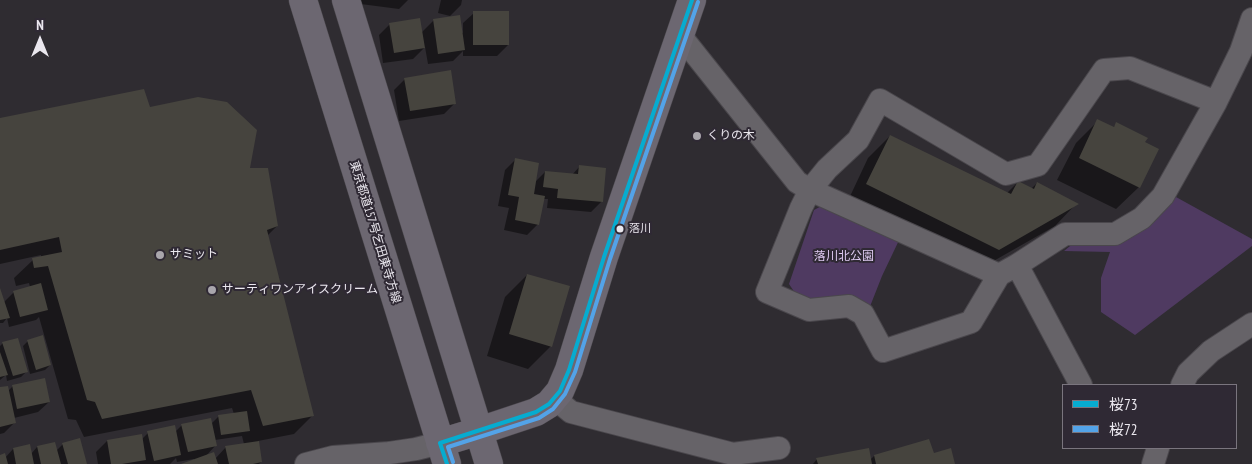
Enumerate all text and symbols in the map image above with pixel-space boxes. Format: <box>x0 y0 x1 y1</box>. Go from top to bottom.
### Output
north arrow <box>15 15 65 65</box>
text: N <box>36 16 44 34</box>
place label: くりの木 <box>707 129 755 143</box>
marker: くりの木 <box>691 130 703 142</box>
street label: 東京都道157号乞田東寺方線 <box>346 159 404 305</box>
place label: 落川 <box>629 222 651 236</box>
marker: 落川 <box>615 224 625 234</box>
place label: サミット <box>170 248 218 262</box>
marker: サミット <box>154 249 166 261</box>
park label: 落川北公園 <box>814 250 874 264</box>
place label: サーティワンアイスクリーム <box>222 283 378 297</box>
marker: サーティワンアイスクリーム <box>206 284 218 296</box>
legend <box>1062 384 1237 449</box>
text: 桜73 <box>1109 395 1138 414</box>
text: 桜72 <box>1109 420 1138 439</box>

